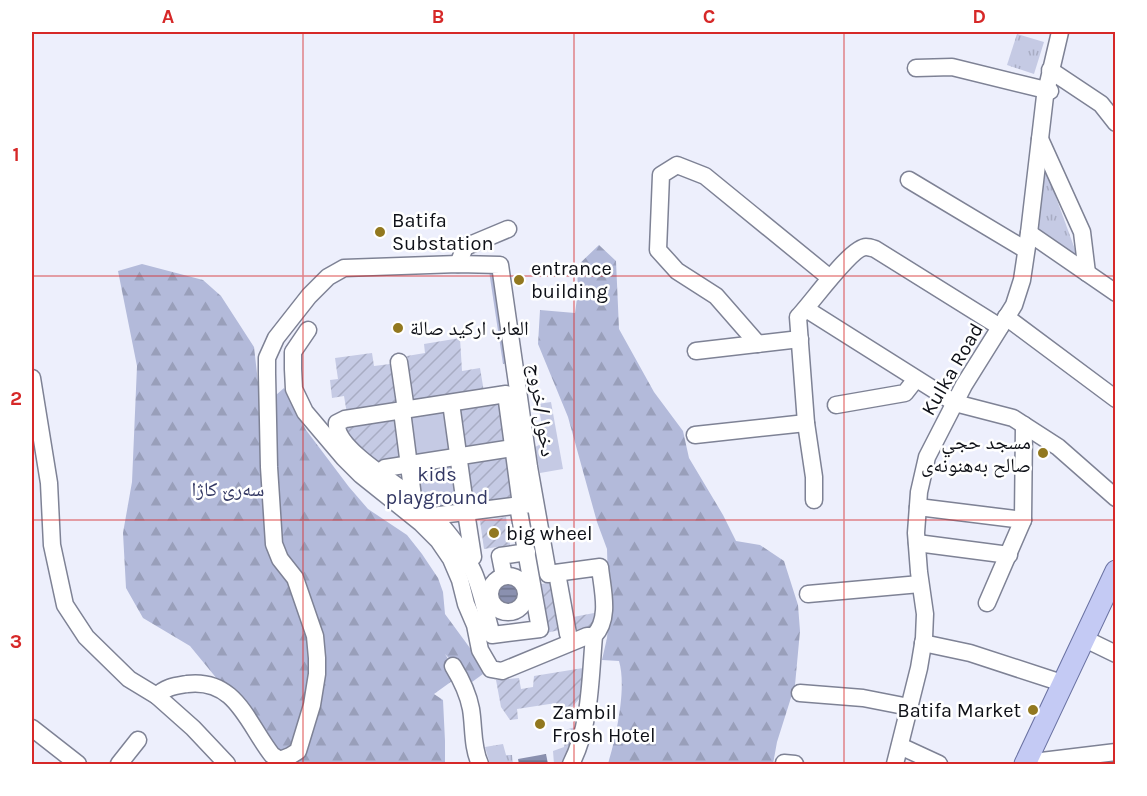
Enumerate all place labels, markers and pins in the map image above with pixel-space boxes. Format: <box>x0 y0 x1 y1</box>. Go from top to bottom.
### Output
place label: Batifa Substation <box>392 209 494 255</box>
marker: Batifa Substation <box>373 225 387 239</box>
place label: entrance building <box>531 257 612 303</box>
marker: entrance building <box>512 273 526 287</box>
place label: العاب اركيد صالة <box>410 317 529 340</box>
marker: العاب اركيد صالة <box>391 321 405 335</box>
place label: مسجد حجي صالح بەھنونەی <box>921 431 1031 478</box>
marker: مسجد حجي صالح بەھنونەی <box>1036 446 1050 460</box>
place label: big wheel <box>506 522 593 545</box>
marker: big wheel <box>487 526 501 540</box>
place label: Batifa Market <box>897 699 1021 722</box>
place label: Zambil Frosh Hotel <box>552 701 656 747</box>
marker: Batifa Market <box>1026 703 1040 717</box>
marker: Zambil Frosh Hotel <box>533 717 547 731</box>

